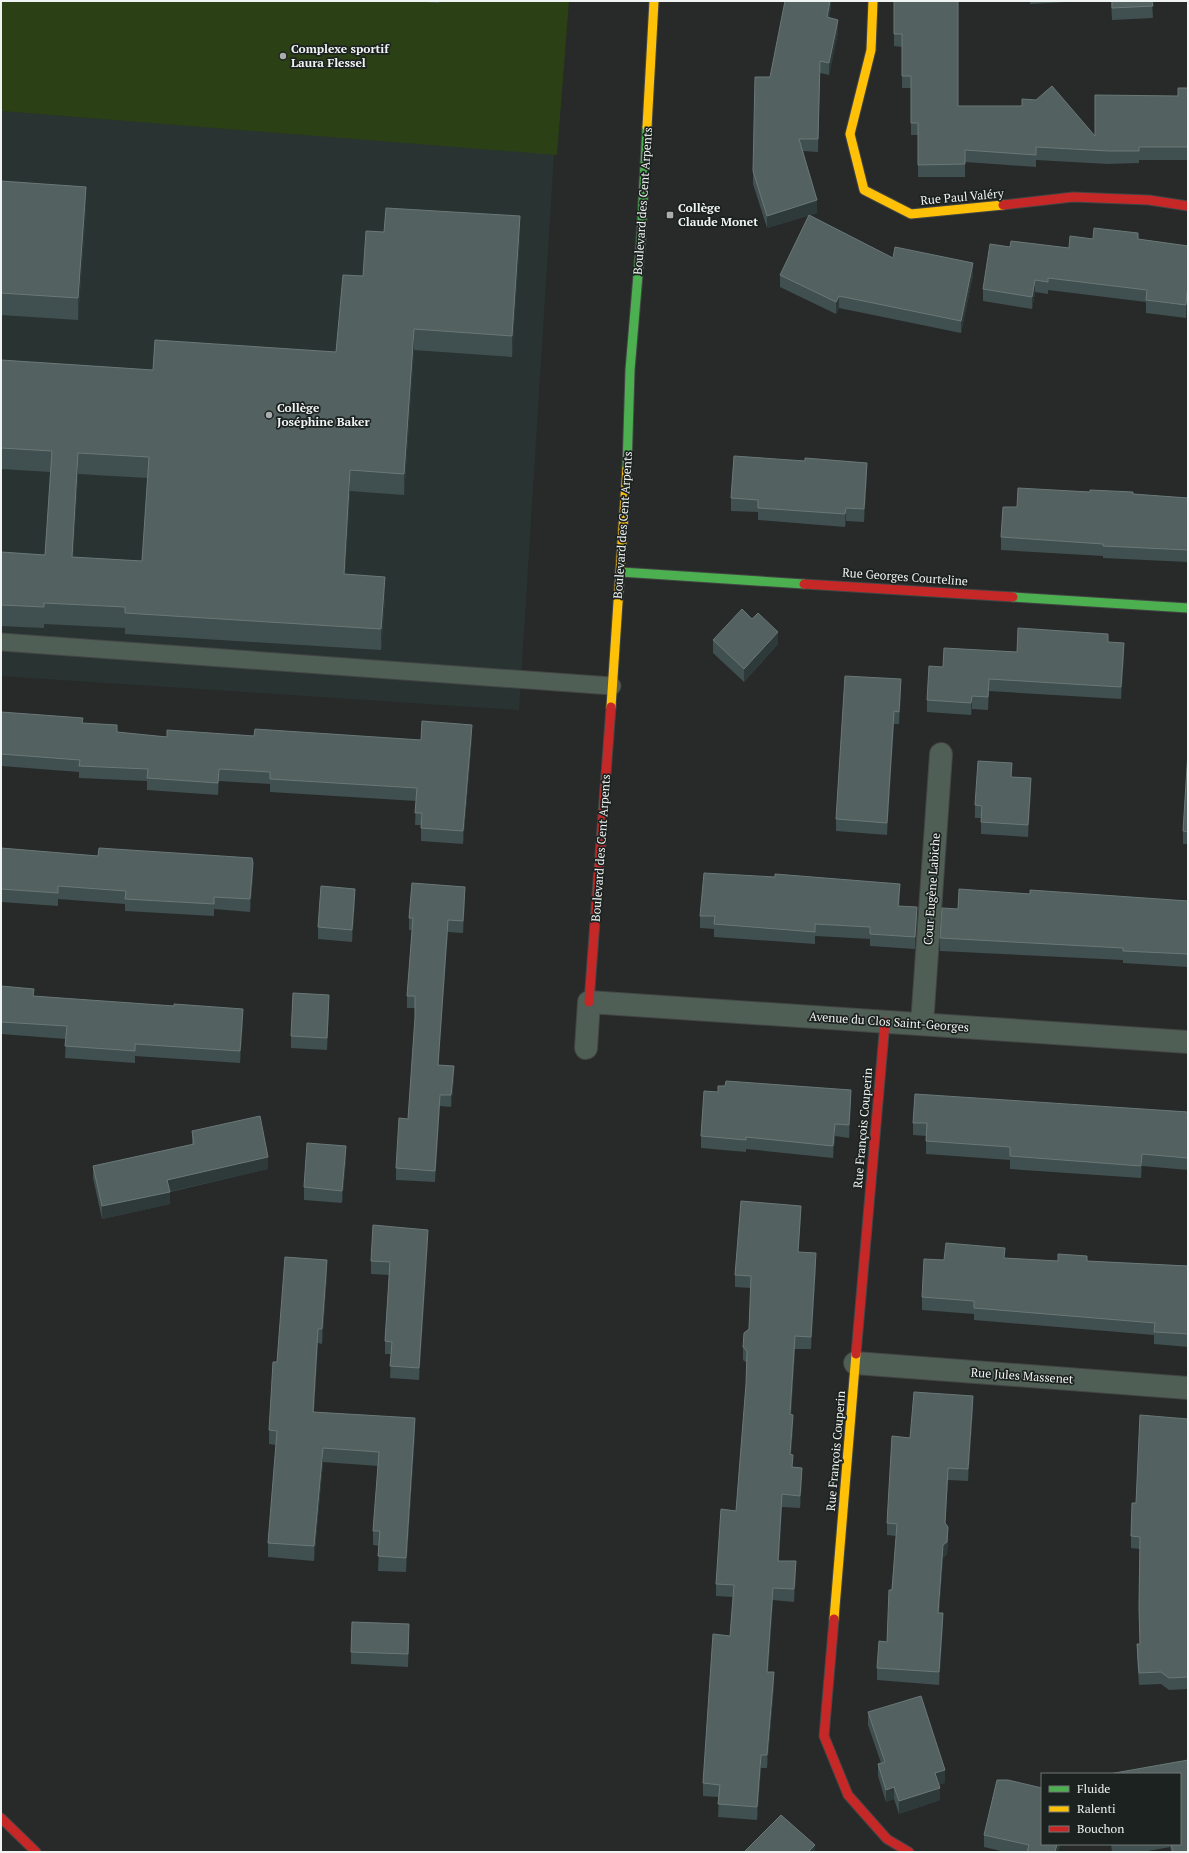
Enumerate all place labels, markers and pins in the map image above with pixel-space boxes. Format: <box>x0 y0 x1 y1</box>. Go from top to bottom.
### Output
place label: Complexe sportif Laura Flessel <box>291 41 390 70</box>
marker: Complexe sportif Laura Flessel <box>278 51 288 61</box>
place label: Collège Claude Monet <box>678 200 758 229</box>
marker: Collège Claude Monet <box>665 210 675 220</box>
place label: Collège Joséphine Baker <box>277 400 370 429</box>
marker: Collège Joséphine Baker <box>264 410 274 420</box>

